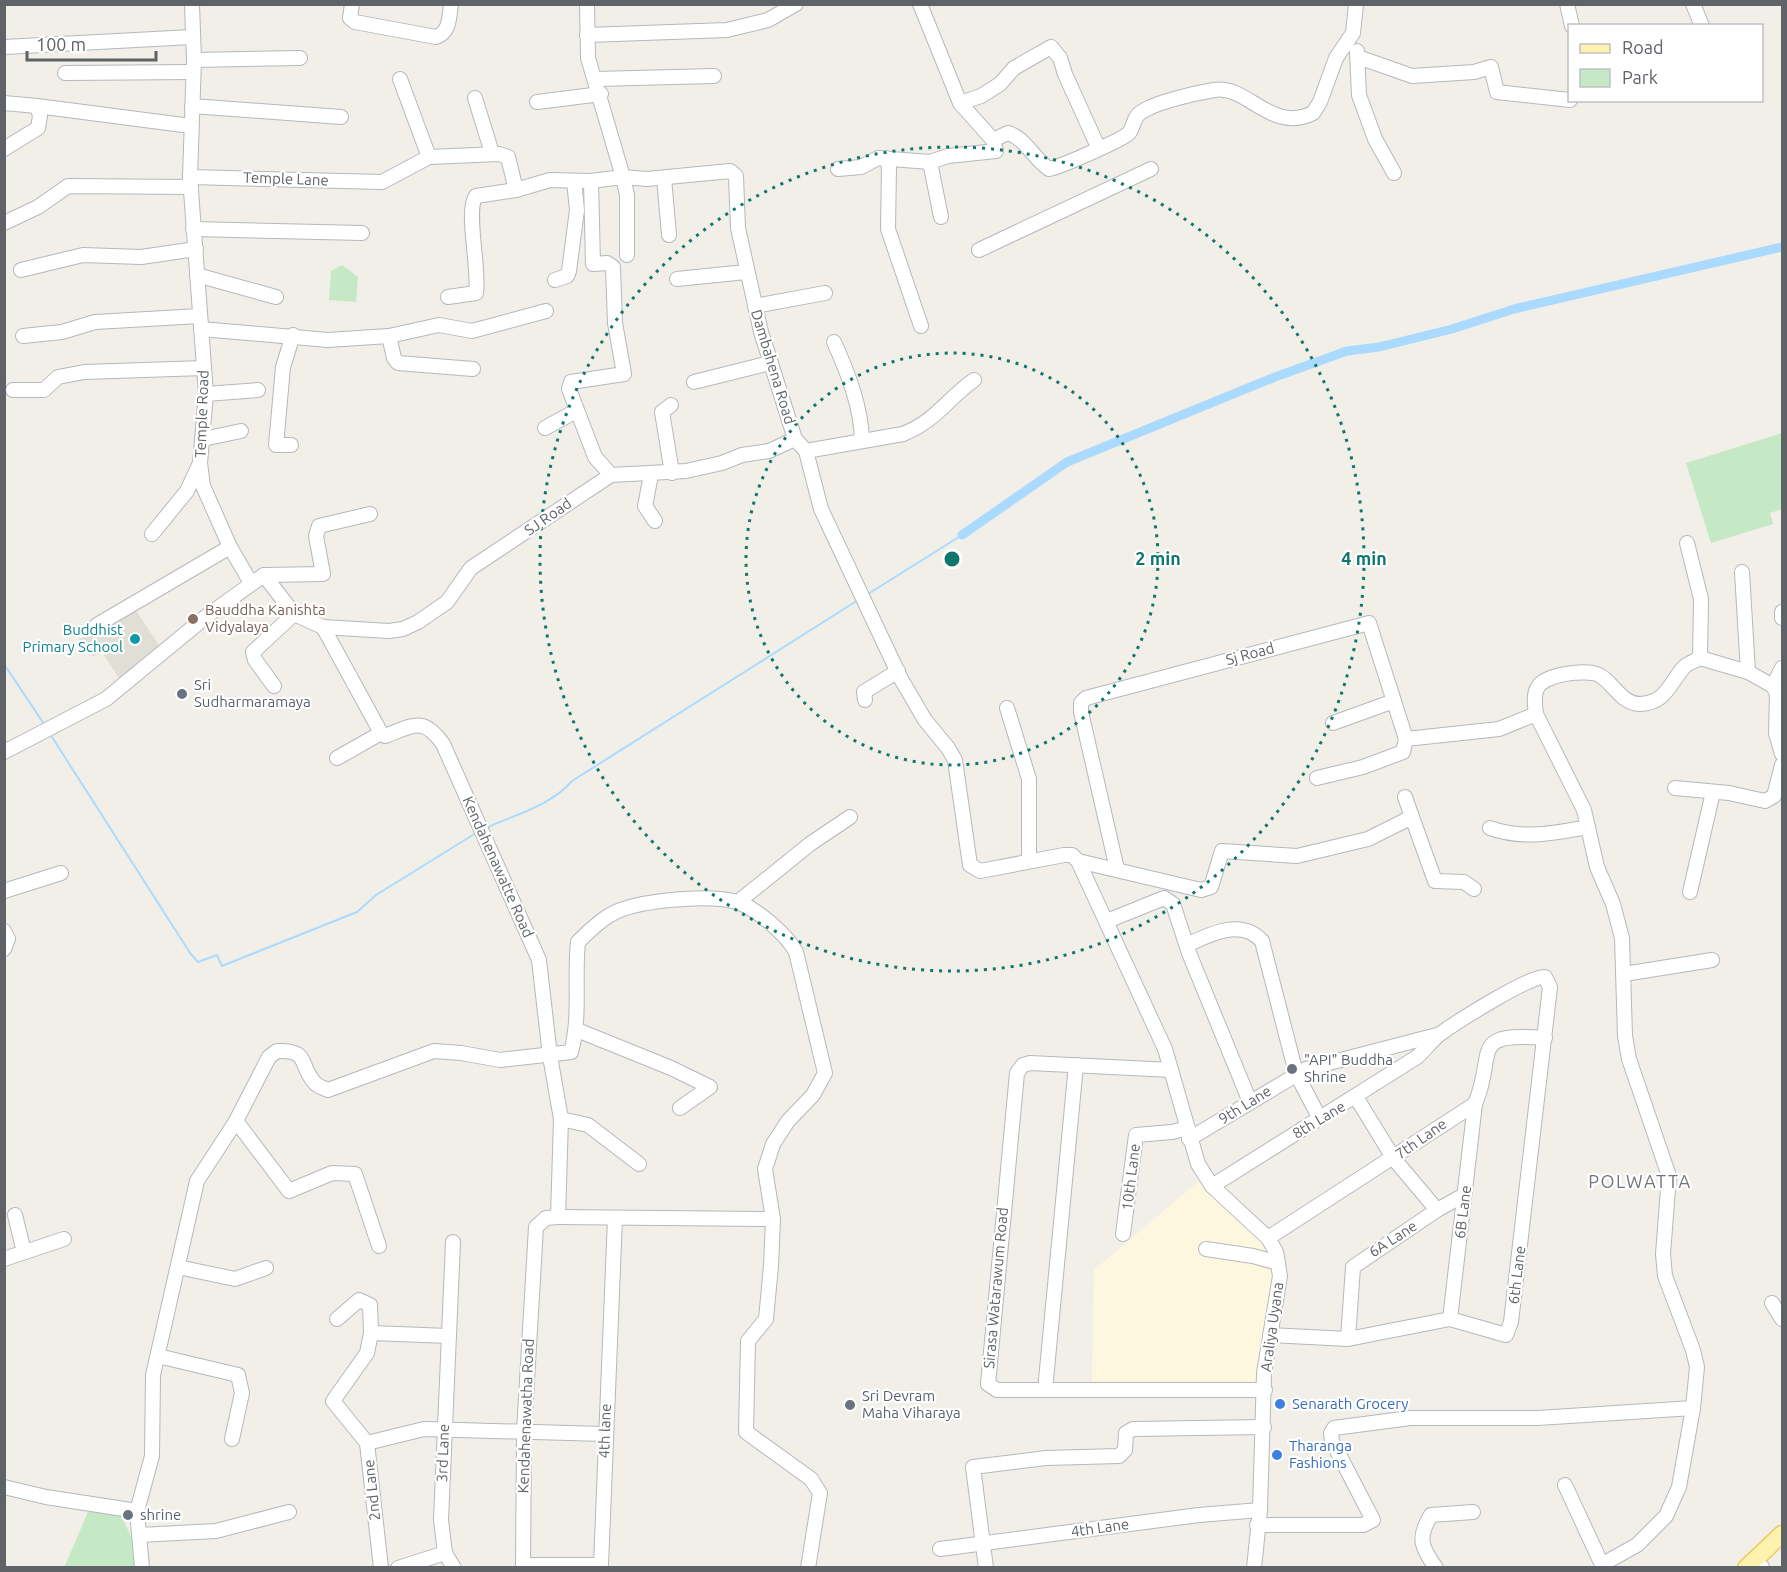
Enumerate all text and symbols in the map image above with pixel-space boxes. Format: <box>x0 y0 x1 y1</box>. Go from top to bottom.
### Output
scale bar <box>27 24 156 62</box>
legend <box>1568 24 1763 102</box>
text: 100 m <box>36 34 86 54</box>
text: Road <box>1622 37 1664 57</box>
text: Park <box>1622 67 1658 87</box>
street label: Temple Lane <box>243 169 329 188</box>
street label: Dambahena Road <box>748 308 799 426</box>
street label: Temple Road <box>191 370 212 458</box>
street label: SJ Road <box>521 494 574 539</box>
text: 2 min <box>1135 548 1181 568</box>
text: 4 min <box>1341 548 1387 568</box>
centre of rings <box>942 549 962 569</box>
place label: Bauddha Kanishta Vidyalaya <box>205 601 326 635</box>
marker: Bauddha Kanishta Vidyalaya <box>186 612 200 626</box>
place label: Buddhist Primary School <box>22 621 123 655</box>
marker: Buddhist Primary School <box>128 632 142 646</box>
street label: Sj Road <box>1224 639 1276 668</box>
place label: Sri Sudharmaramaya <box>194 676 311 710</box>
marker: Sri Sudharmaramaya <box>175 687 189 701</box>
street label: Kendahenawatte Road <box>460 794 537 940</box>
place label: "API" Buddha Shrine <box>1304 1051 1393 1085</box>
marker: "API" Buddha Shrine <box>1285 1062 1299 1076</box>
street label: 9th Lane <box>1215 1082 1274 1127</box>
street label: 8th Lane <box>1289 1097 1348 1142</box>
street label: 7th Lane <box>1392 1115 1450 1162</box>
street label: 10th Lane <box>1118 1143 1143 1211</box>
district label: POLWATTA <box>1588 1171 1692 1191</box>
street label: 6B Lane <box>1451 1184 1474 1240</box>
street label: Sirasa Watarawum Road <box>980 1207 1011 1369</box>
street label: 6A Lane <box>1366 1217 1420 1260</box>
street label: 6th Lane <box>1504 1245 1529 1305</box>
street label: Araliya Uyana <box>1257 1281 1286 1373</box>
street label: Kendahenawatha Road <box>514 1338 537 1494</box>
place label: Sri Devram Maha Viharaya <box>862 1387 961 1421</box>
place label: Senarath Grocery <box>1292 1395 1409 1412</box>
marker: Senarath Grocery <box>1273 1397 1287 1411</box>
marker: Sri Devram Maha Viharaya <box>843 1398 857 1412</box>
street label: 4th lane <box>595 1403 614 1459</box>
street label: 3rd Lane <box>433 1423 452 1483</box>
place label: Tharanga Fashions <box>1289 1437 1352 1471</box>
marker: Tharanga Fashions <box>1270 1448 1284 1462</box>
street label: 2nd Lane <box>360 1459 383 1521</box>
place label: shrine <box>140 1506 181 1523</box>
marker: shrine <box>121 1508 135 1522</box>
street label: 4th Lane <box>1070 1515 1130 1540</box>

